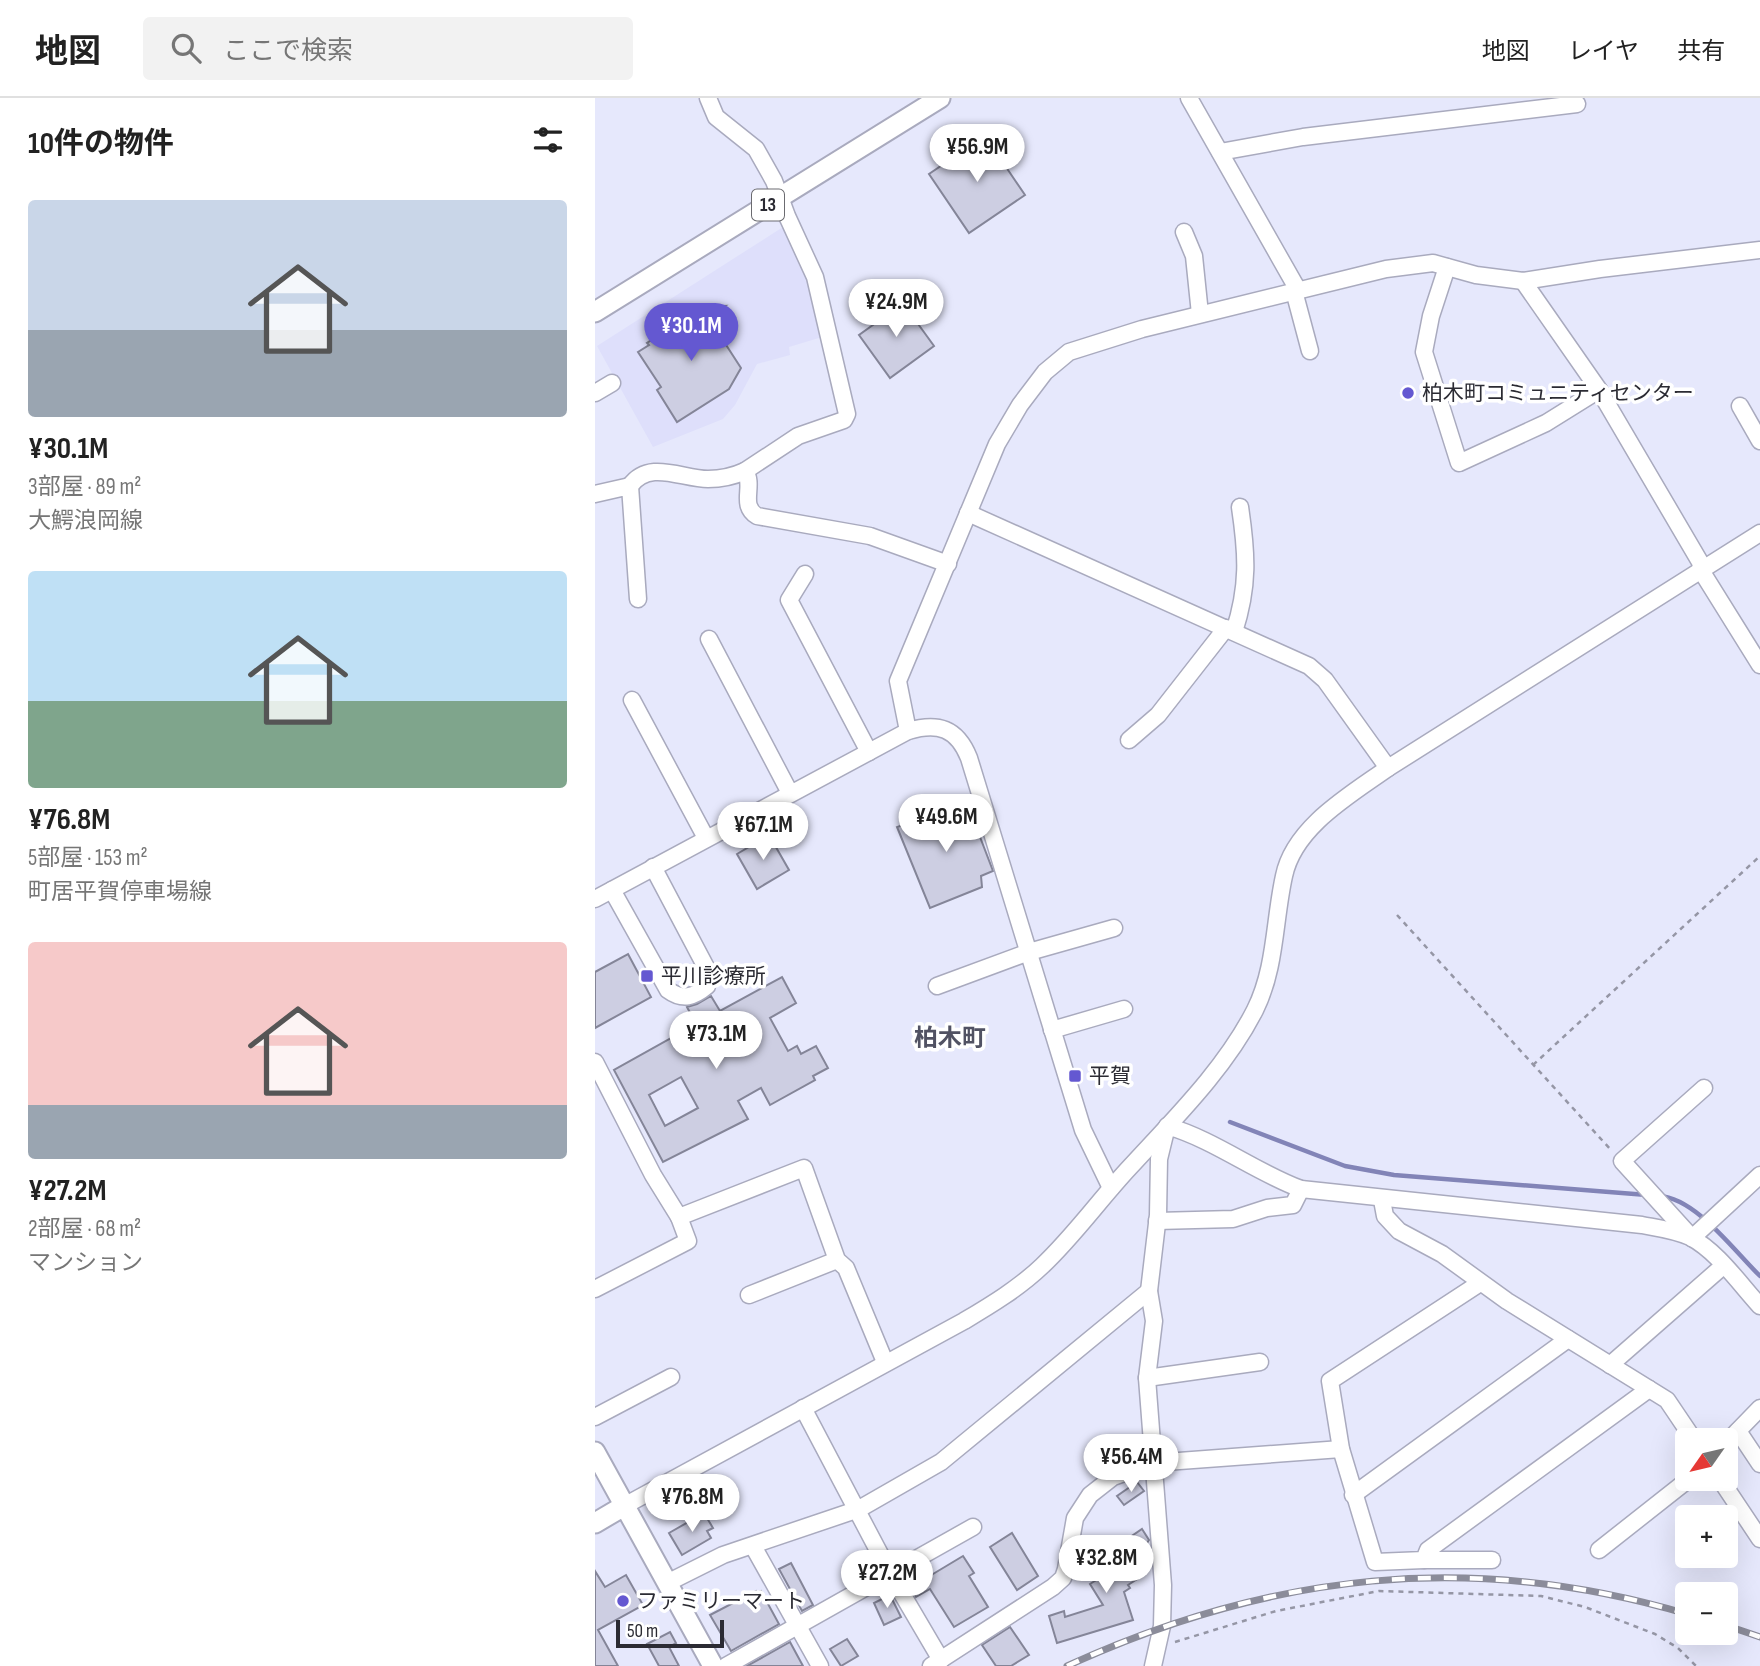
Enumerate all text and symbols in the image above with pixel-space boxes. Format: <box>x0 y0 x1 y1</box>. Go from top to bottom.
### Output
search box <box>143 17 633 80</box>
icon: search <box>167 29 205 67</box>
text: 地図 <box>35 32 101 72</box>
text: ここで検索 <box>223 36 353 67</box>
text: 地図 <box>1482 37 1530 66</box>
text: レイヤ <box>1568 37 1639 66</box>
text: 共有 <box>1677 37 1725 66</box>
icon: filters <box>529 121 567 159</box>
pin: ¥56.9M <box>920 125 1034 184</box>
text: 10件の物件 <box>28 126 174 162</box>
text: ¥56.9M <box>946 133 1008 161</box>
road number: 13 <box>752 190 784 220</box>
icon: home <box>235 246 361 372</box>
pin: ¥24.9M <box>839 280 953 339</box>
text: ¥24.9M <box>865 288 927 316</box>
pin: ¥30.1M <box>634 303 748 363</box>
text: ¥30.1M <box>660 312 722 340</box>
place label: 柏木町コミュニティセンター <box>1422 381 1694 406</box>
marker: 柏木町コミュニティセンター <box>1400 385 1416 401</box>
text: ¥30.1M <box>28 431 108 467</box>
text: 3部屋 · 89 m² <box>28 473 141 501</box>
text: 大鰐浪岡線 <box>28 507 143 535</box>
icon: home <box>235 617 361 743</box>
pin: ¥49.6M <box>889 794 1003 854</box>
text: ¥76.8M <box>28 802 110 838</box>
pin: ¥67.1M <box>706 802 820 862</box>
text: ¥49.6M <box>915 803 977 831</box>
text: ¥67.1M <box>733 811 793 839</box>
text: 5部屋 · 153 m² <box>28 844 148 872</box>
text: 町居平賀停車場線 <box>28 878 212 906</box>
place label: 平川診療所 <box>661 964 766 989</box>
marker: 平川診療所 <box>639 968 655 984</box>
icon: home <box>235 988 361 1114</box>
pin: ¥73.1M <box>659 1012 773 1071</box>
text: ¥73.1M <box>685 1020 747 1048</box>
district label: 柏木町 <box>914 1024 986 1053</box>
place label: 平賀 <box>1089 1064 1131 1089</box>
marker: 平賀 <box>1067 1068 1083 1084</box>
text: ¥27.2M <box>28 1173 106 1209</box>
text: 2部屋 · 68 m² <box>28 1215 141 1243</box>
text: マンション <box>28 1249 143 1277</box>
north arrow <box>1675 1428 1738 1491</box>
map controls <box>1675 1428 1738 1645</box>
pin: ¥56.4M <box>1074 1434 1188 1494</box>
text: ¥56.4M <box>1100 1443 1162 1471</box>
pin: ¥76.8M <box>635 1474 749 1534</box>
text: ¥76.8M <box>661 1483 724 1511</box>
button: + <box>1675 1505 1738 1568</box>
pin: ¥32.8M <box>1049 1536 1163 1595</box>
text: ¥32.8M <box>1075 1544 1137 1572</box>
pin: ¥27.2M <box>830 1550 944 1610</box>
text: ¥27.2M <box>857 1559 917 1587</box>
button: − <box>1675 1582 1738 1645</box>
place label: ファミリーマート <box>637 1589 805 1614</box>
marker: ファミリーマート <box>615 1593 631 1609</box>
scale bar <box>616 1617 725 1649</box>
text: 50 m <box>627 1620 658 1643</box>

